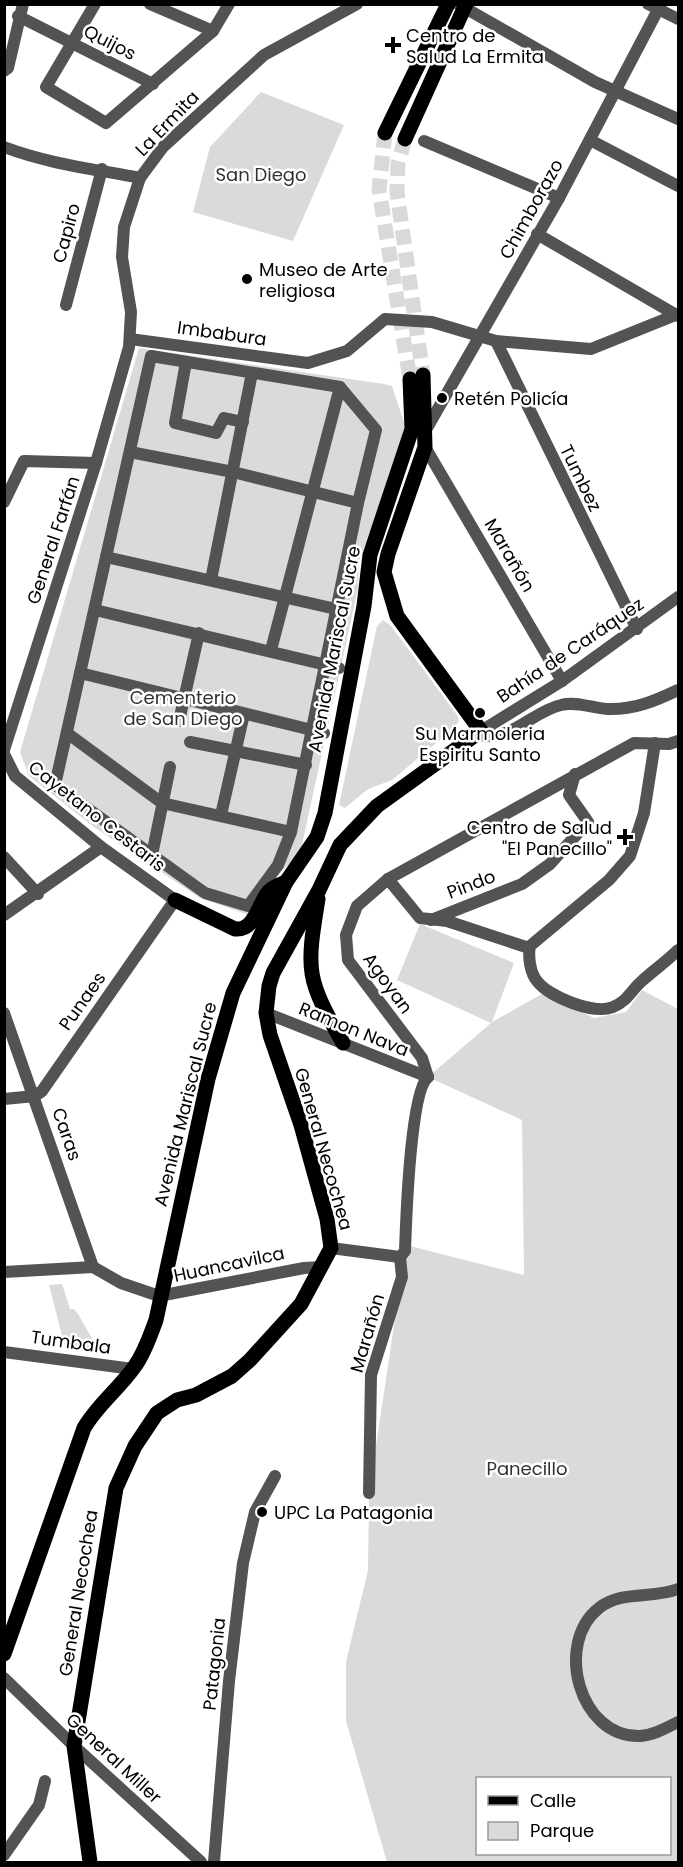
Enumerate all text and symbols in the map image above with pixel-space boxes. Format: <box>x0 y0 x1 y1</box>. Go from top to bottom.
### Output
street label: Quijos <box>80 18 140 66</box>
place label: Centro de Salud La Ermita <box>406 23 544 69</box>
marker: Centro de Salud La Ermita <box>384 36 402 54</box>
street label: La Ermita <box>129 85 205 161</box>
street label: Chimborazo <box>493 155 569 263</box>
park label: San Diego <box>215 162 307 187</box>
street label: Capiro <box>46 200 86 266</box>
place label: Museo de Arte religiosa <box>259 257 388 303</box>
marker: Museo de Arte religiosa <box>240 272 254 286</box>
street label: Imbabura <box>176 314 268 352</box>
place label: Retén Policía <box>454 386 568 411</box>
marker: Retén Policía <box>435 391 449 405</box>
street label: Tumbez <box>554 440 608 516</box>
street label: General Farfán <box>20 473 86 607</box>
street label: Marañón <box>479 514 541 596</box>
street label: Avenida Mariscal Sucre <box>302 544 366 754</box>
street label: Bahía de Caráquez <box>492 591 648 709</box>
park label: Cementerio de San Diego <box>123 685 243 731</box>
marker: Su Marmoleria Espiritu Santo <box>473 706 487 720</box>
place label: Su Marmoleria Espiritu Santo <box>415 721 545 767</box>
street label: Cayetano Cestaris <box>23 755 171 877</box>
place label: Centro de Salud "El Panecillo" <box>467 815 612 861</box>
marker: Centro de Salud "El Panecillo" <box>616 828 634 846</box>
street label: Pindo <box>443 863 499 905</box>
street label: Agoyan <box>357 947 419 1019</box>
street label: Punaes <box>53 967 111 1035</box>
street label: Ramon Nava <box>295 996 413 1062</box>
street label: Avenida Mariscal Sucre <box>147 999 223 1209</box>
street label: General Necochea <box>289 1065 359 1233</box>
street label: Caras <box>46 1104 88 1164</box>
street label: Huancavilca <box>171 1240 287 1288</box>
street label: Marañón <box>344 1291 390 1375</box>
street label: Tumbala <box>29 1324 113 1360</box>
park label: Panecillo <box>487 1456 568 1481</box>
place label: UPC La Patagonia <box>274 1500 433 1525</box>
marker: UPC La Patagonia <box>255 1505 269 1519</box>
street label: General Necochea <box>53 1508 103 1678</box>
street label: Patagonia <box>197 1616 231 1712</box>
street label: General Miller <box>61 1707 168 1809</box>
legend <box>476 1777 671 1855</box>
text: Calle <box>530 1788 576 1813</box>
text: Parque <box>530 1818 594 1843</box>

